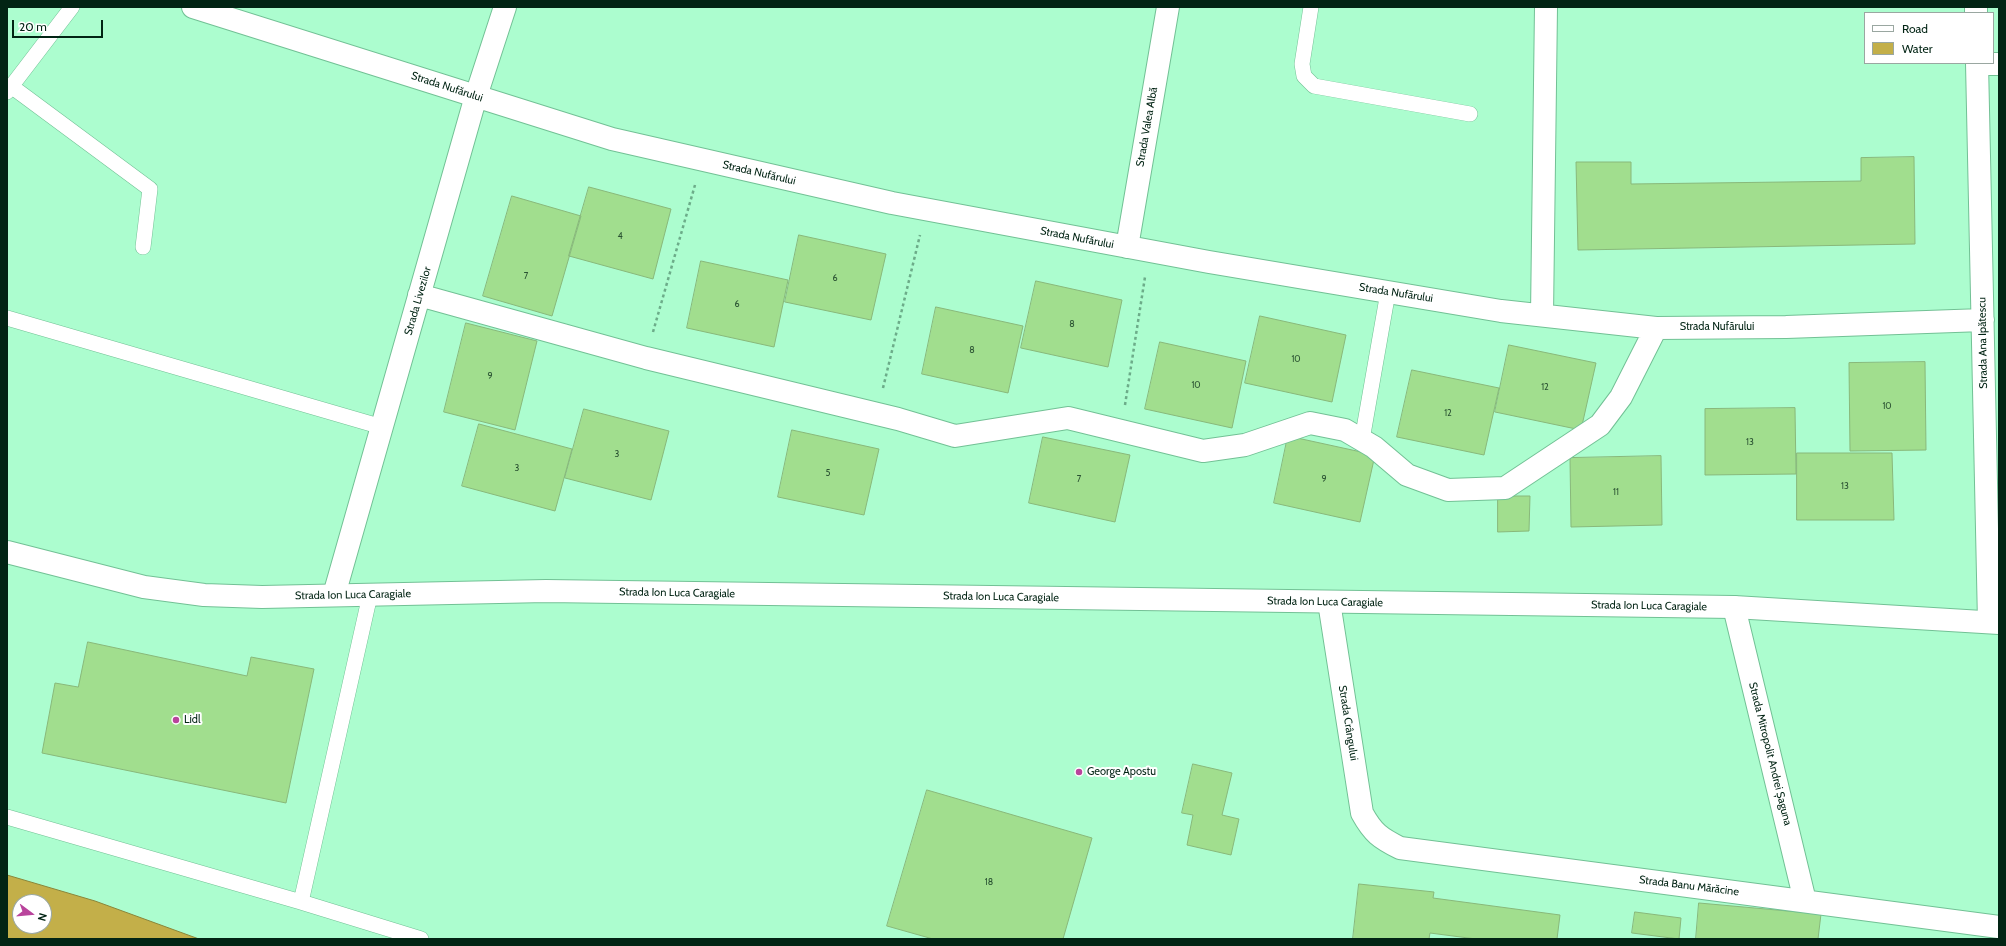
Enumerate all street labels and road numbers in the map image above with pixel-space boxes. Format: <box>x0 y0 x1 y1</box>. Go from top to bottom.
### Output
street label: Strada Nufărului <box>409 69 485 105</box>
street label: Strada Valea Albă <box>1133 86 1161 168</box>
street label: Strada Nufărului <box>721 158 797 188</box>
street label: Strada Nufărului <box>1039 224 1115 252</box>
street label: Strada Livezilor <box>402 265 434 337</box>
street label: Strada Nufărului <box>1358 281 1434 305</box>
street label: Strada Ana Ipătescu <box>1976 297 1990 389</box>
street label: Strada Nufărului <box>1680 320 1754 334</box>
street label: Strada Ion Luca Caragiale <box>619 585 735 601</box>
street label: Strada Ion Luca Caragiale <box>295 587 411 603</box>
street label: Strada Ion Luca Caragiale <box>943 589 1059 605</box>
street label: Strada Ion Luca Caragiale <box>1267 594 1383 610</box>
street label: Strada Ion Luca Caragiale <box>1591 598 1707 614</box>
street label: Strada Mitropolit Andrei Șaguna <box>1746 681 1794 827</box>
street label: Strada Crângului <box>1336 684 1360 762</box>
street label: Strada Banu Mărăcine <box>1638 873 1740 899</box>

